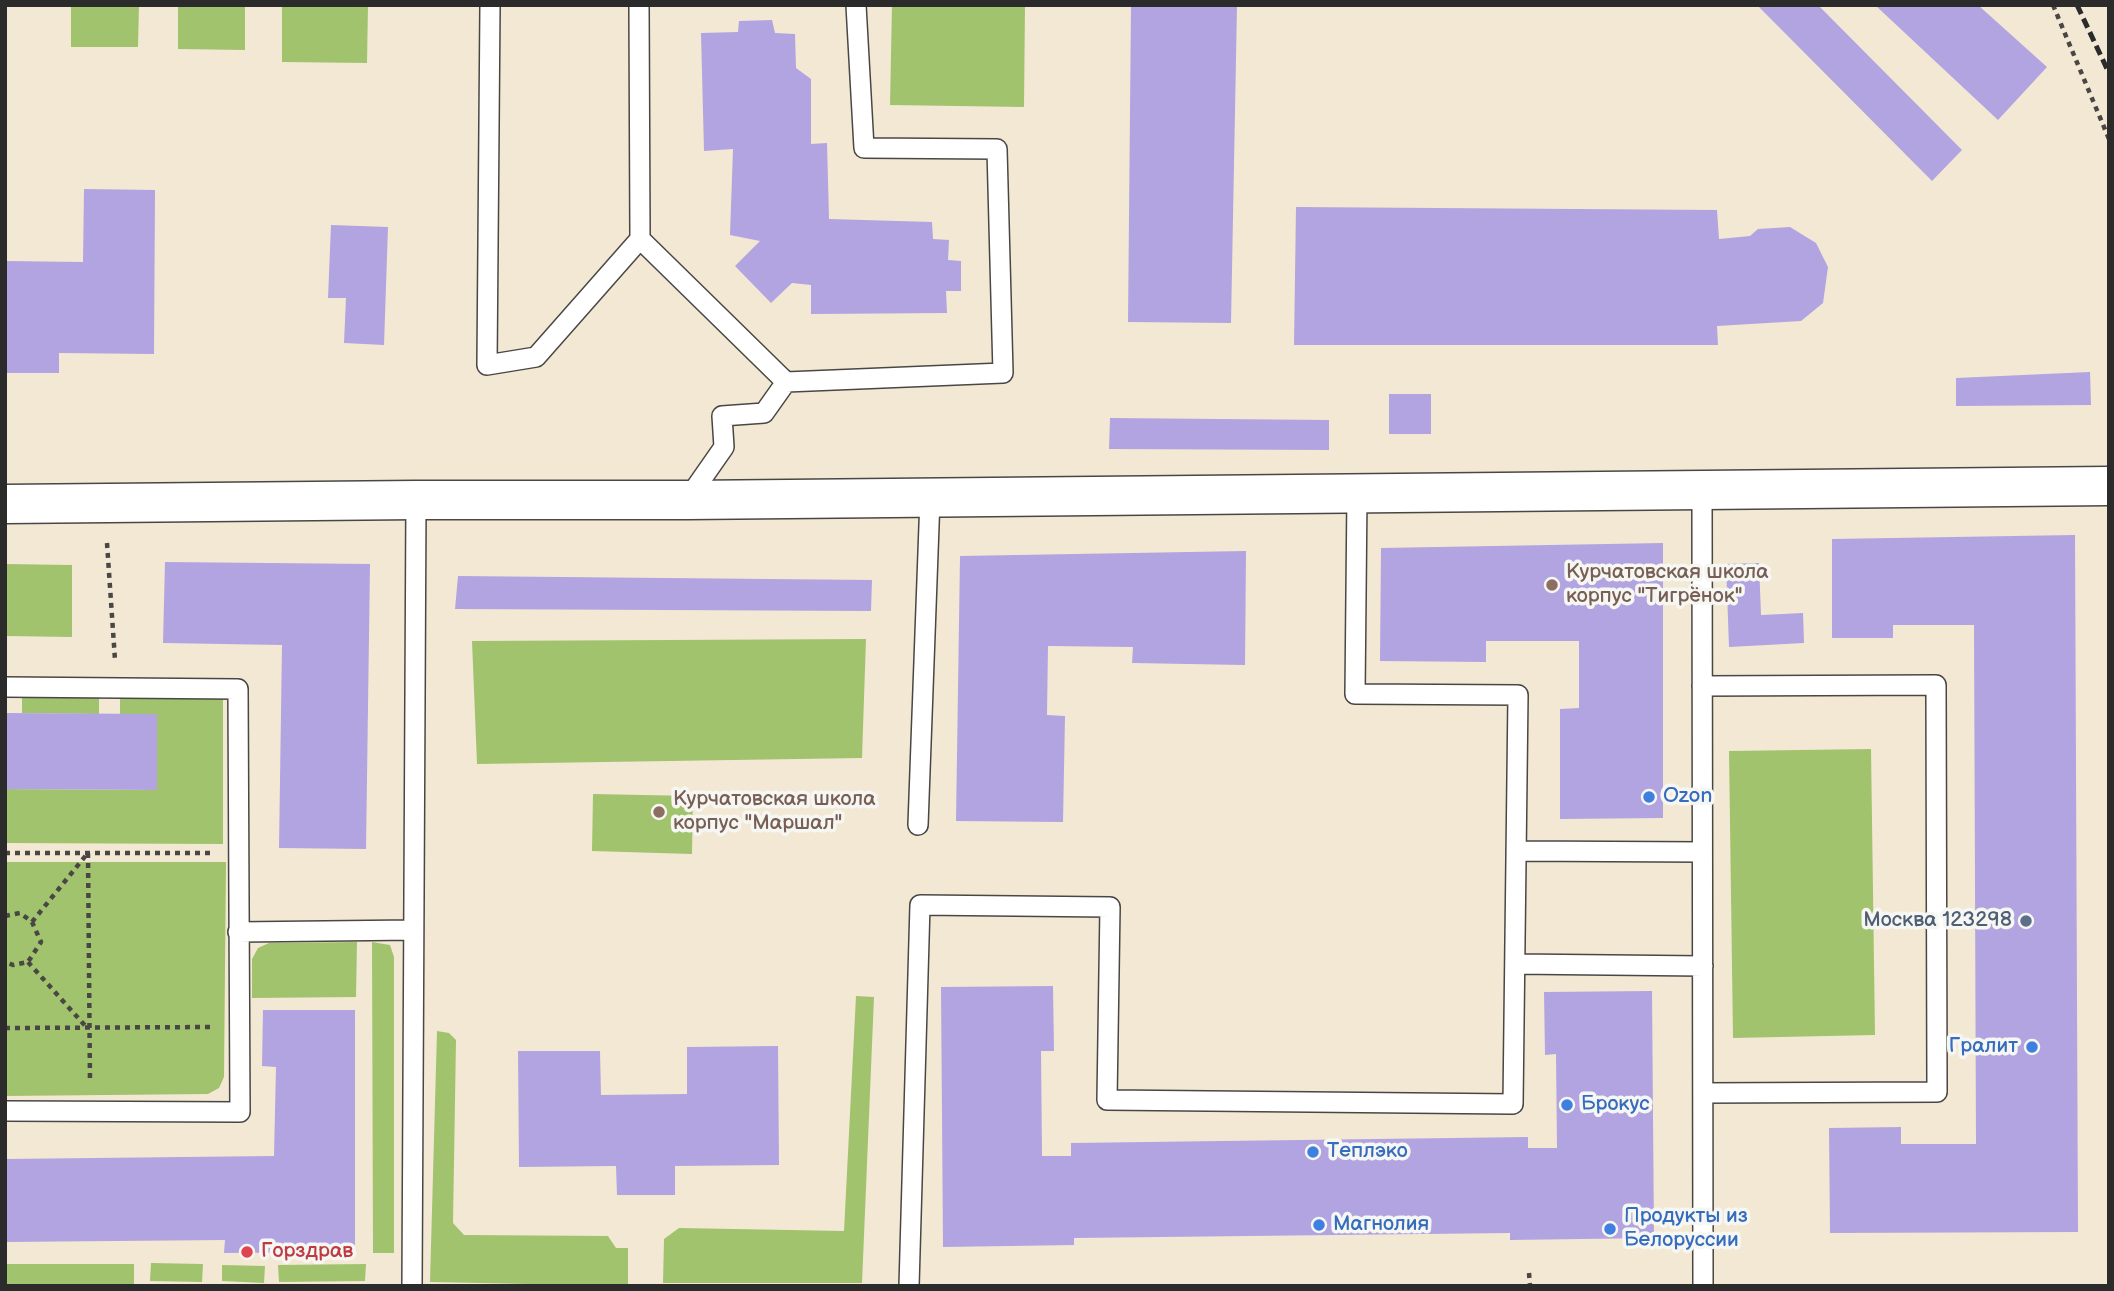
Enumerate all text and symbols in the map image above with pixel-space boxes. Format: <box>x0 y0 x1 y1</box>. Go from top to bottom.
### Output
place label: Курчатовская школа корпус "Тигрёнок" <box>1566 560 1769 610</box>
marker: Курчатовская школа корпус "Тигрёнок" <box>1544 577 1560 593</box>
place label: Ozon <box>1663 784 1712 810</box>
place label: Курчатовская школа корпус "Маршал" <box>673 787 876 837</box>
marker: Ozon <box>1641 789 1657 805</box>
marker: Курчатовская школа корпус "Маршал" <box>651 804 667 820</box>
place label: Москва 123298 <box>1863 908 2012 934</box>
marker: Москва 123298 <box>2018 913 2034 929</box>
place label: Гралит <box>1949 1034 2018 1060</box>
marker: Гралит <box>2024 1039 2040 1055</box>
place label: Брокус <box>1581 1092 1650 1118</box>
marker: Брокус <box>1559 1097 1575 1113</box>
place label: Теплэко <box>1327 1139 1408 1165</box>
marker: Теплэко <box>1305 1144 1321 1160</box>
place label: Продукты из Белоруссии <box>1624 1204 1748 1254</box>
place label: Магнолия <box>1333 1212 1429 1238</box>
marker: Магнолия <box>1311 1217 1327 1233</box>
marker: Продукты из Белоруссии <box>1602 1221 1618 1237</box>
place label: Горздрав <box>261 1239 353 1265</box>
marker: Горздрав <box>239 1244 255 1260</box>

